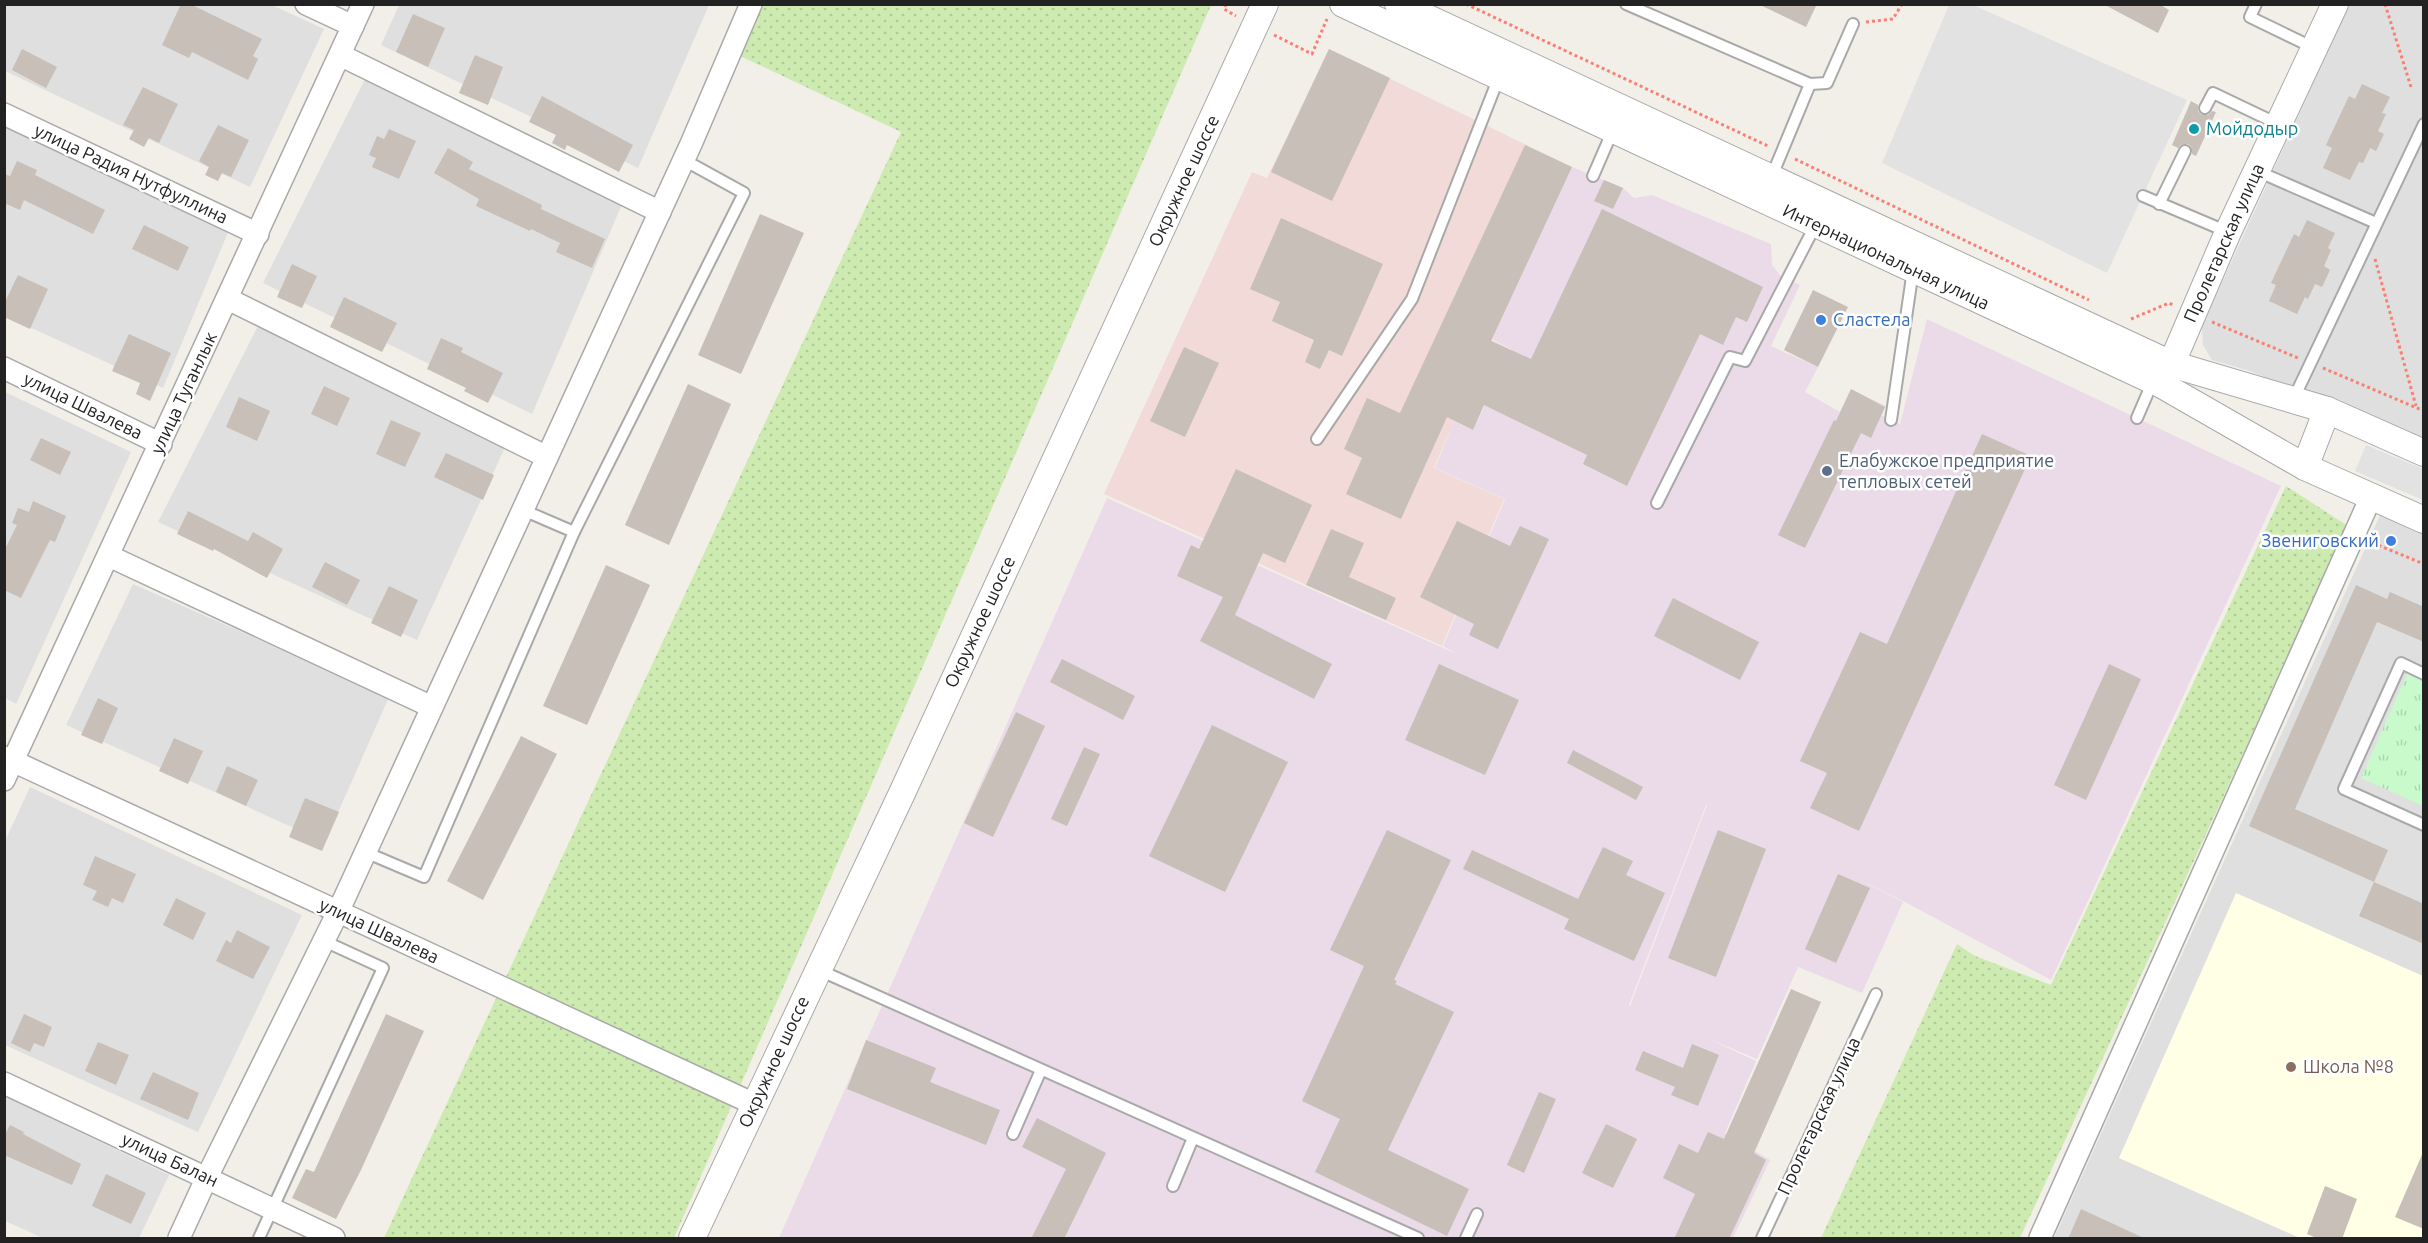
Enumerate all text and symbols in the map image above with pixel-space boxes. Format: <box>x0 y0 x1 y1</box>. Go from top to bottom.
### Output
street label: Окружное шоссе <box>1144 112 1222 249</box>
place label: Мойдодыр <box>2206 118 2298 138</box>
street label: улица Радия Нутфуллина <box>31 119 231 227</box>
marker: Мойдодыр <box>2187 122 2201 136</box>
street label: Пролетарская улица <box>2179 160 2267 325</box>
street label: Интернациональная улица <box>1780 199 1993 313</box>
place label: Сластела <box>1833 309 1910 329</box>
marker: Сластела <box>1814 313 1828 327</box>
street label: улица Туганлык <box>146 328 220 457</box>
street label: улица Швалева <box>21 368 146 443</box>
place label: Елабужское предприятие тепловых сетей <box>1839 450 2054 491</box>
marker: Елабужское предприятие тепловых сетей <box>1820 464 1834 478</box>
place label: Звениговский <box>2261 530 2379 550</box>
marker: Звениговский <box>2384 534 2398 548</box>
street label: Окружное шоссе <box>940 553 1018 690</box>
street label: улица Швалева <box>316 894 442 967</box>
street label: Окружное шоссе <box>734 993 812 1130</box>
street label: Пролетарская улица <box>1773 1034 1863 1198</box>
place label: Школа №8 <box>2303 1056 2394 1076</box>
marker: Школа №8 <box>2284 1060 2298 1074</box>
street label: улица Балан <box>119 1128 222 1190</box>

